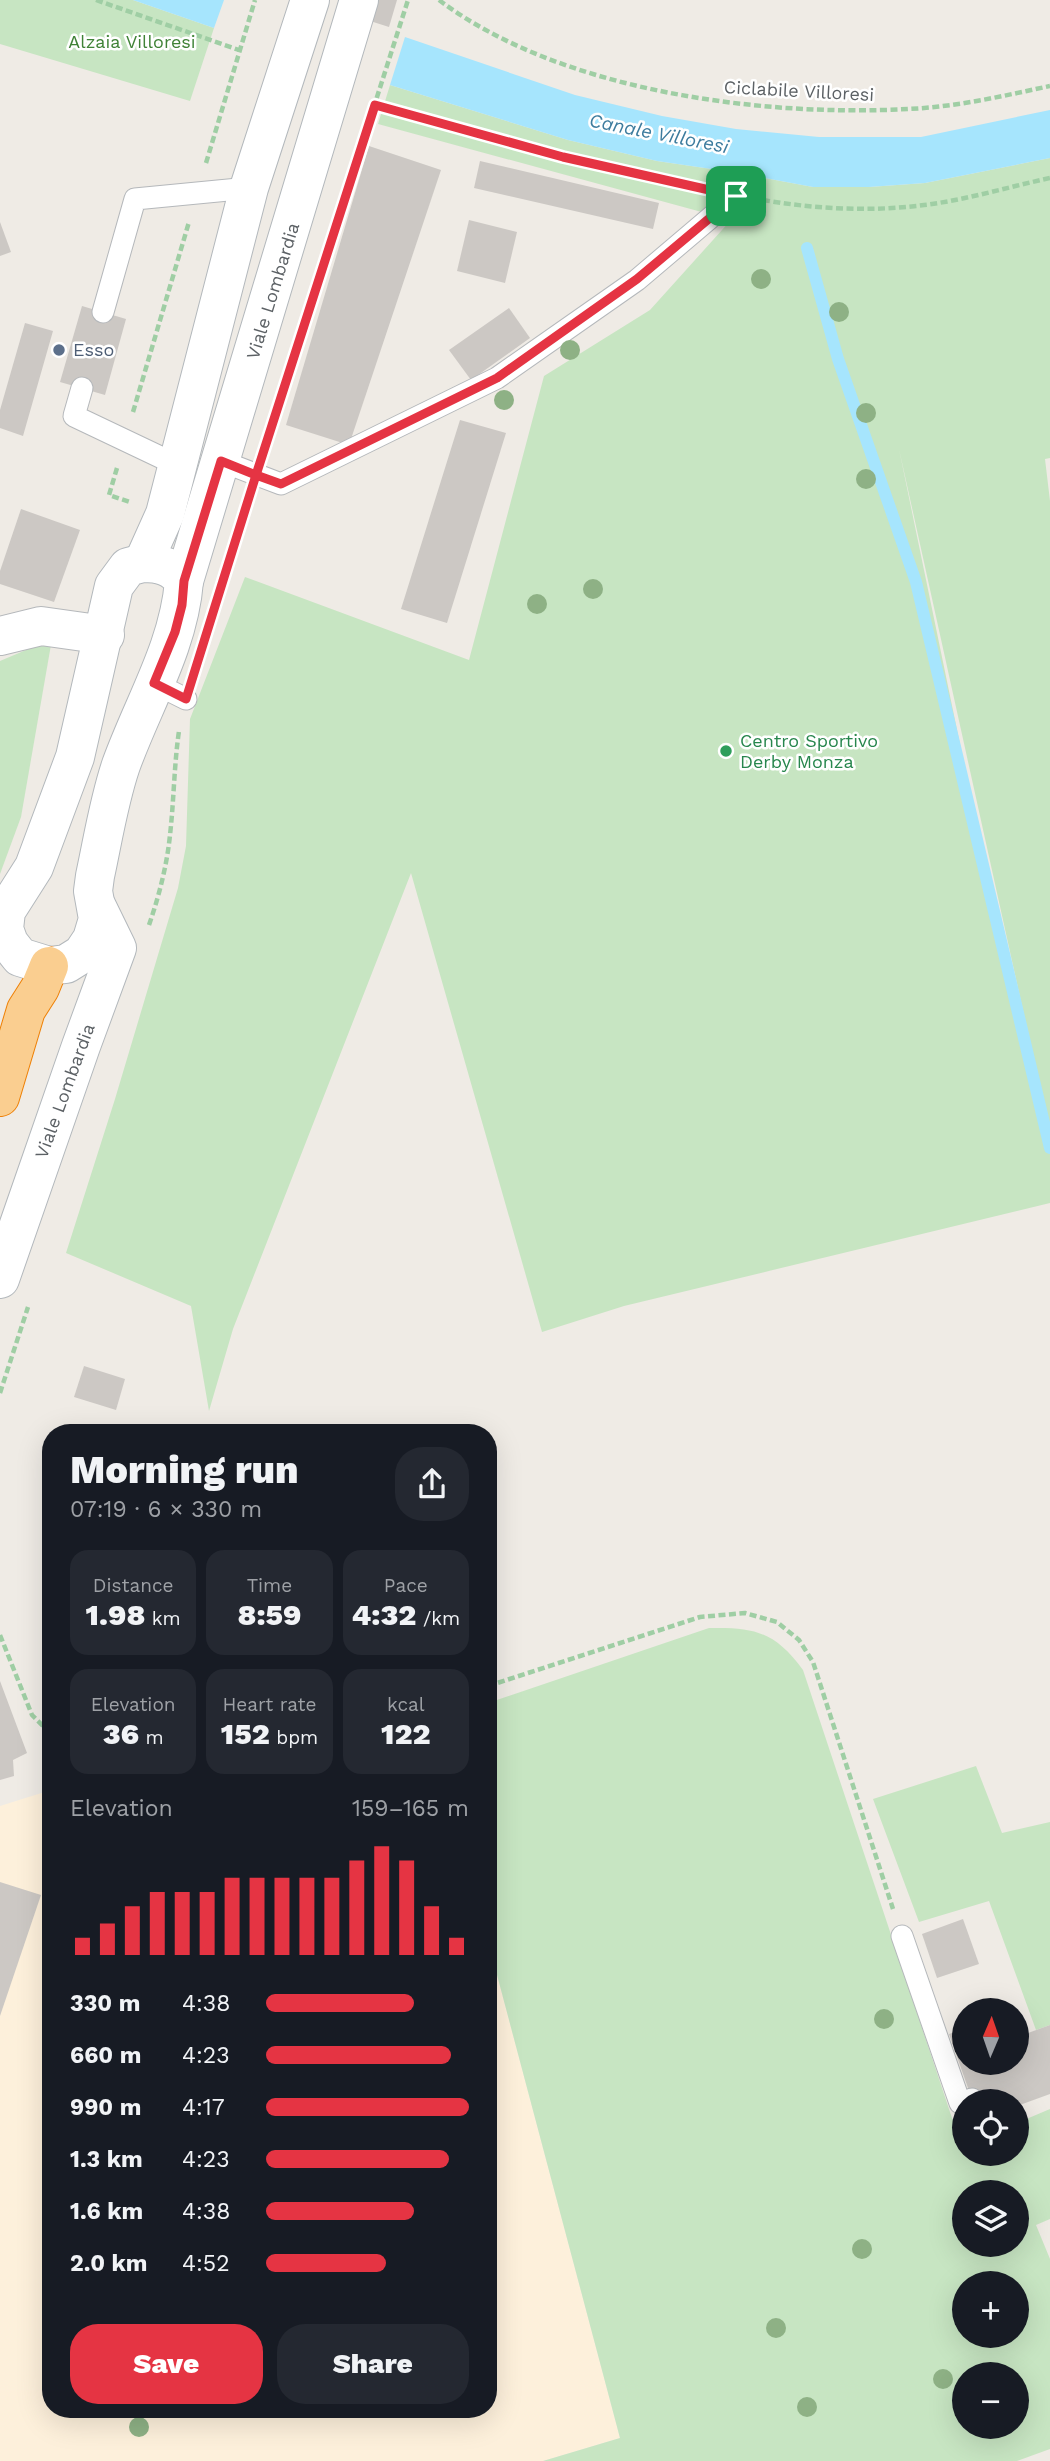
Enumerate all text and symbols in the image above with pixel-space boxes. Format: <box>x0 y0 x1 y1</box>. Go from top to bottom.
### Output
park label: Alzaia Villoresi <box>68 31 196 52</box>
street label: Ciclabile Villoresi <box>723 76 875 105</box>
water label: Canale Villoresi <box>587 109 732 158</box>
pin <box>706 166 766 226</box>
icon: arrive <box>717 177 755 215</box>
street label: Viale Lombardia <box>242 220 303 362</box>
place label: Esso <box>73 339 114 360</box>
marker: Esso <box>51 342 67 358</box>
place label: Centro Sportivo Derby Monza <box>740 730 878 772</box>
marker: Centro Sportivo Derby Monza <box>718 743 734 759</box>
street label: Viale Lombardia <box>30 1021 99 1161</box>
button: share <box>395 1447 469 1521</box>
text: Morning run <box>70 1448 299 1492</box>
text: 07:19 · 6 × 330 m <box>70 1496 262 1523</box>
text: Distance <box>93 1574 174 1597</box>
text: Time <box>247 1574 292 1597</box>
text: Pace <box>384 1574 428 1597</box>
text: 1.98 <box>86 1597 145 1632</box>
text: 8:59 <box>237 1597 302 1632</box>
text: 4:32 <box>352 1597 416 1632</box>
text: km <box>145 1607 181 1630</box>
text: /km <box>416 1607 460 1630</box>
text: Elevation <box>91 1693 176 1716</box>
text: Heart rate <box>223 1693 316 1716</box>
text: kcal <box>387 1693 425 1716</box>
text: 36 <box>103 1716 139 1751</box>
text: 152 <box>221 1716 270 1751</box>
text: 122 <box>381 1716 431 1751</box>
text: m <box>139 1726 164 1749</box>
text: bpm <box>270 1726 318 1749</box>
text: Elevation <box>70 1795 173 1822</box>
text: 159–165 m <box>352 1795 469 1822</box>
text: 330 m <box>70 1990 140 2017</box>
text: 4:38 <box>182 1990 230 2017</box>
north arrow <box>952 1998 1029 2076</box>
map controls <box>952 1998 1029 2439</box>
text: 660 m <box>70 2042 141 2069</box>
text: 4:23 <box>182 2042 230 2069</box>
button: locate <box>952 2089 1029 2166</box>
text: 990 m <box>70 2094 141 2121</box>
text: 4:17 <box>182 2094 225 2121</box>
text: 1.3 km <box>70 2146 143 2173</box>
text: 4:23 <box>182 2146 230 2173</box>
button: layers <box>952 2180 1029 2257</box>
text: 1.6 km <box>70 2198 143 2225</box>
text: 4:38 <box>182 2198 230 2225</box>
text: 2.0 km <box>70 2250 148 2277</box>
text: 4:52 <box>182 2250 230 2277</box>
button: + <box>952 2271 1029 2348</box>
button: Save <box>70 2324 263 2404</box>
button: Share <box>277 2324 469 2404</box>
button: − <box>952 2362 1029 2439</box>

